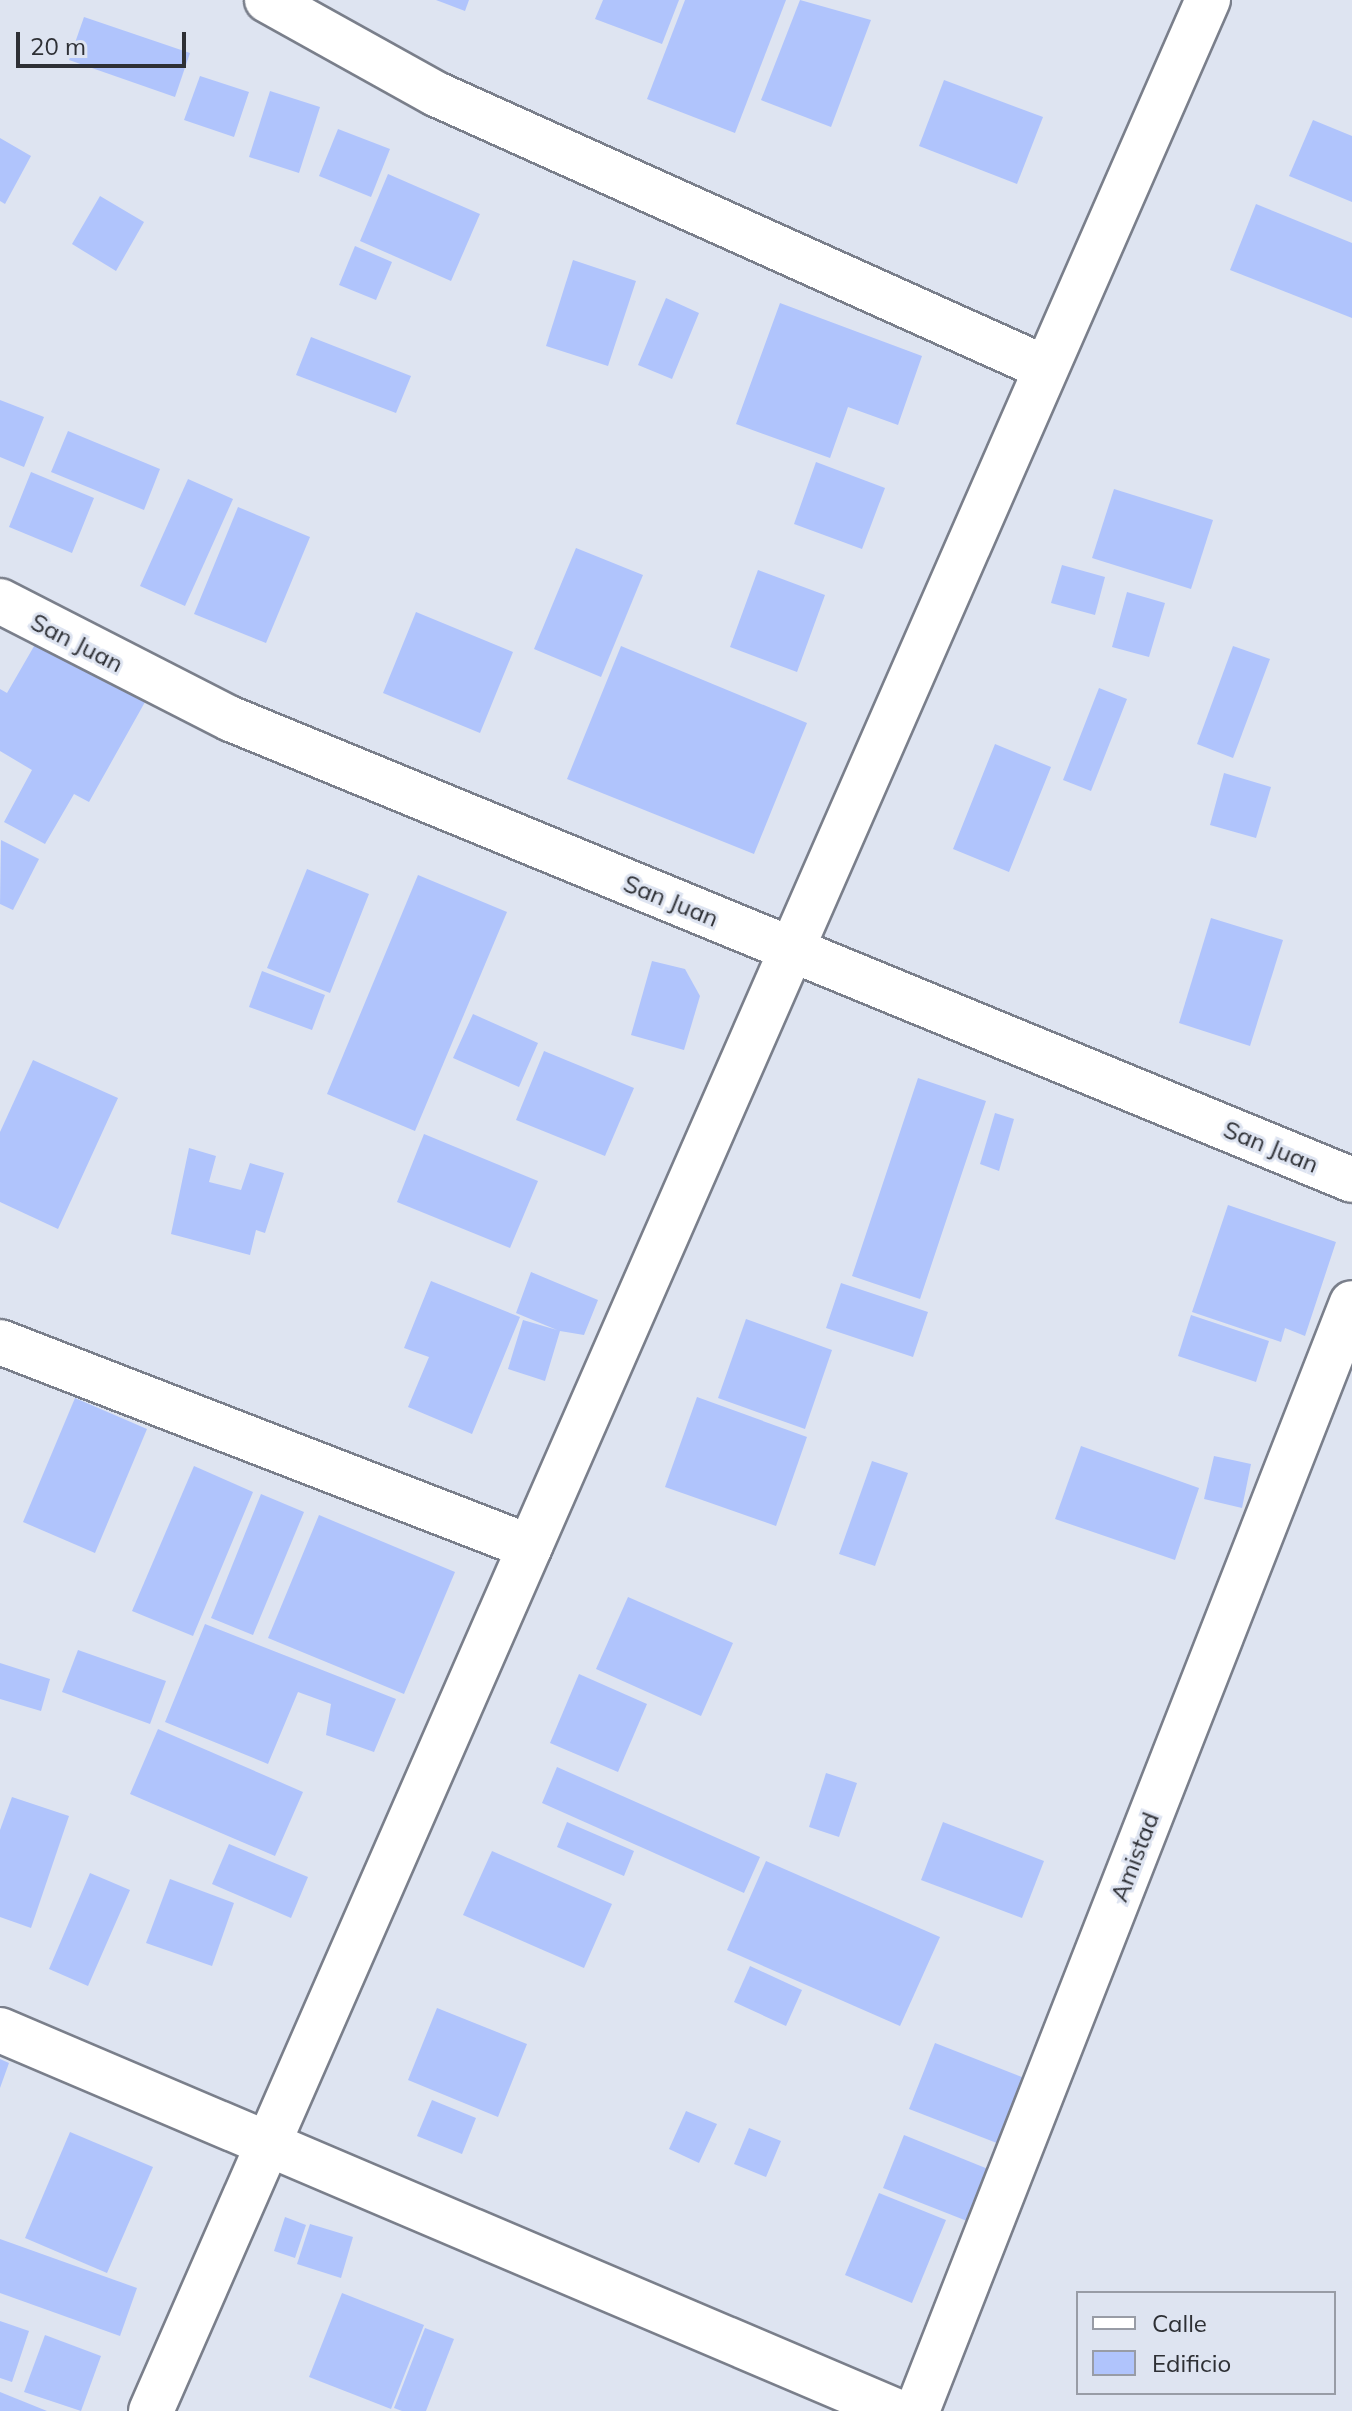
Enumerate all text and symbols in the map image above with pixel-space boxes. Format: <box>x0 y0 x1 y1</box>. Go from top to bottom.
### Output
scale bar <box>20 16 190 66</box>
text: 20 m <box>30 31 86 61</box>
street label: San Juan <box>26 607 128 679</box>
street label: San Juan <box>619 869 723 933</box>
street label: San Juan <box>1219 1115 1323 1179</box>
street label: Amistad <box>1105 1808 1165 1906</box>
legend <box>1076 2291 1336 2395</box>
text: Calle <box>1152 2308 1207 2338</box>
text: Edificio <box>1152 2348 1231 2378</box>

